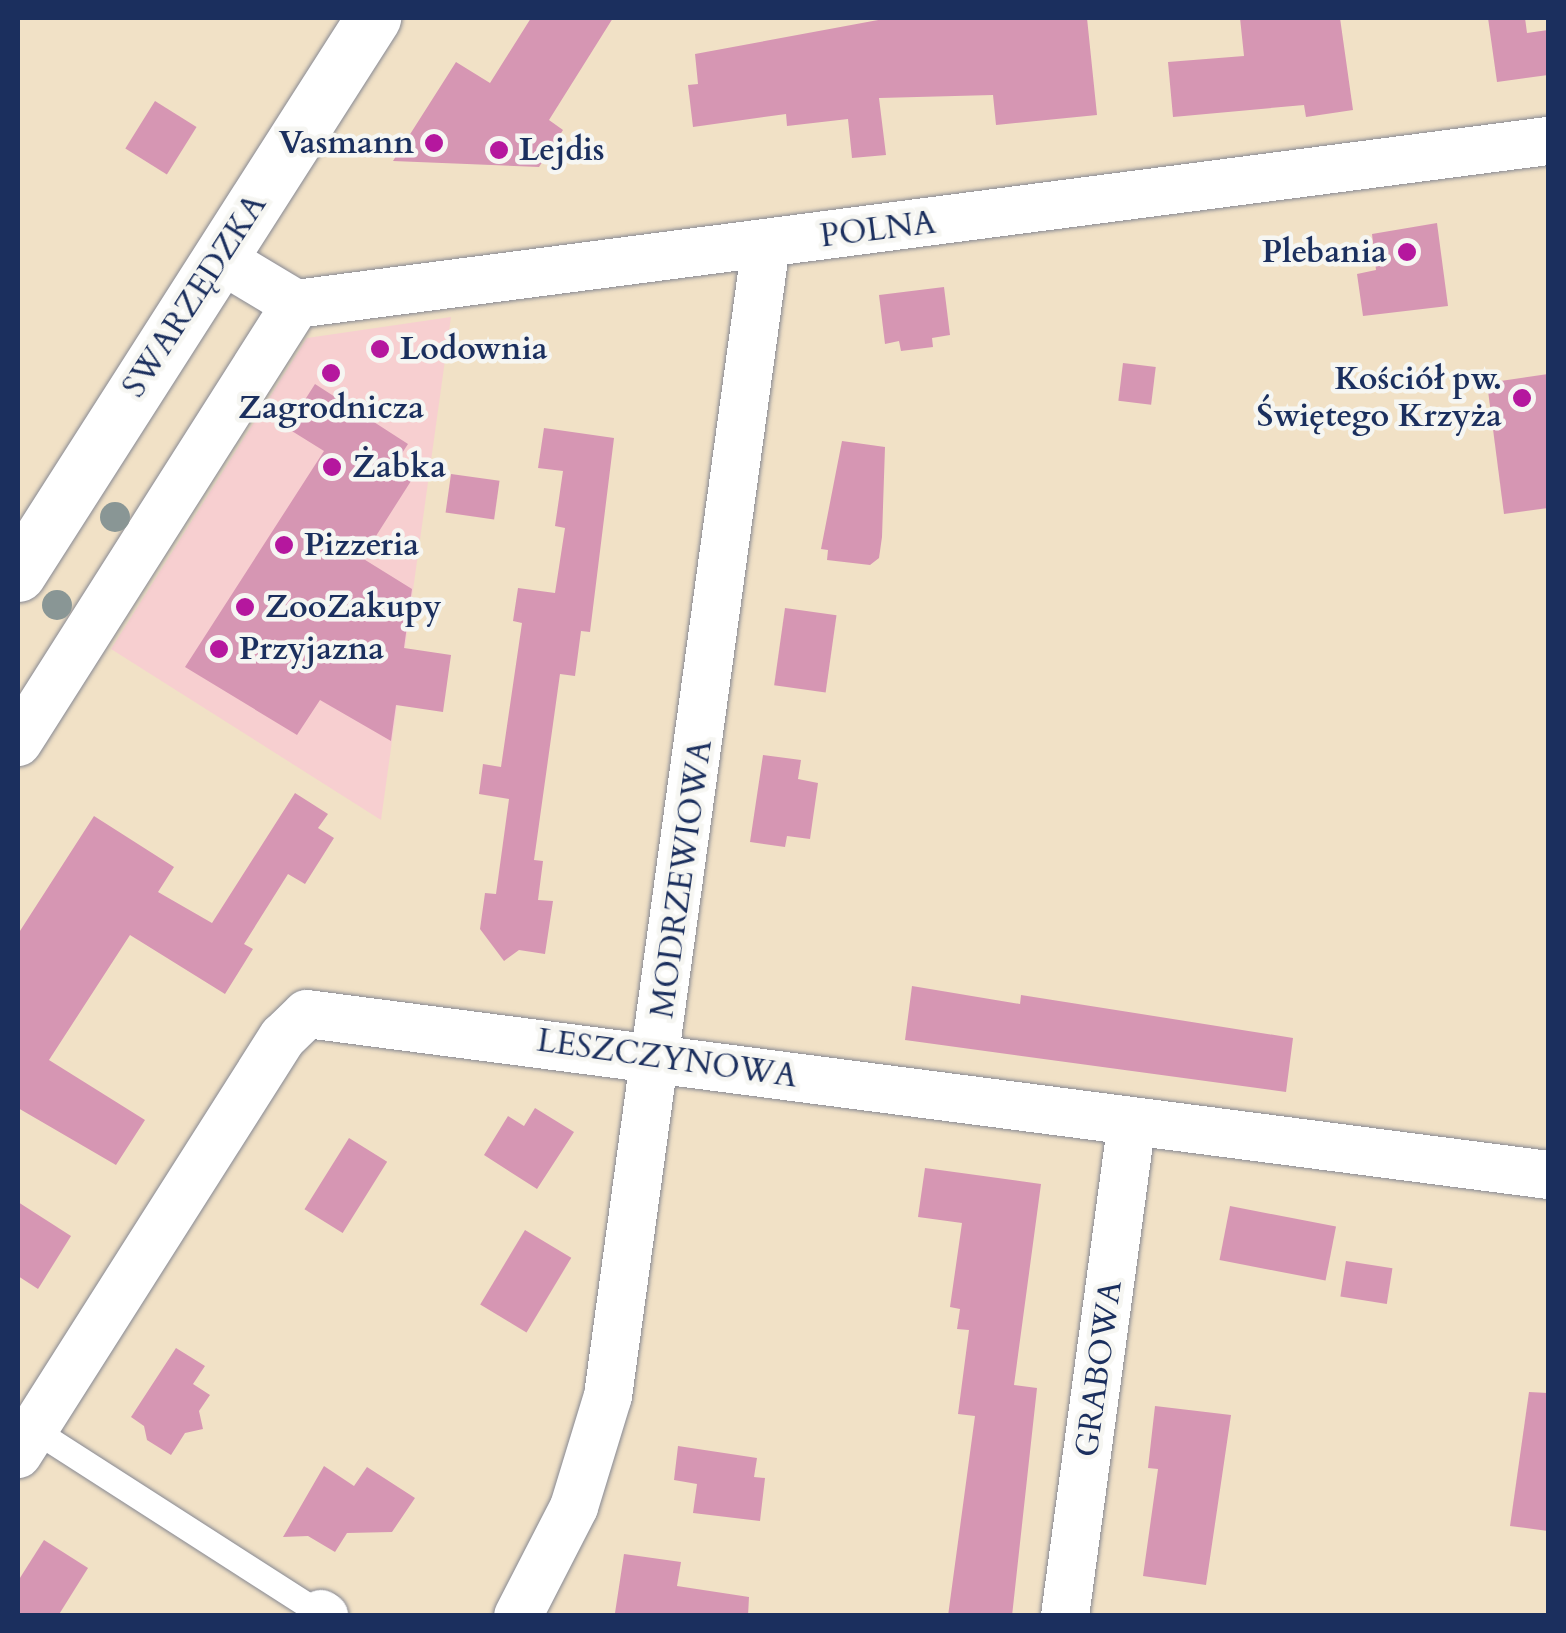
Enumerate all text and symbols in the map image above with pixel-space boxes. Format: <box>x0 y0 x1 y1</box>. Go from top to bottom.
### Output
place label: Vasmann <box>279 124 414 162</box>
place label: Lejdis <box>519 131 605 169</box>
marker: Vasmann <box>423 132 445 154</box>
marker: Lejdis <box>488 139 510 161</box>
street label: SWARZĘDZKA <box>115 187 275 405</box>
street label: POLNA <box>818 204 938 256</box>
place label: Plebania <box>1262 233 1387 271</box>
marker: Plebania <box>1396 241 1418 263</box>
place label: Lodownia <box>400 330 548 368</box>
marker: Lodownia <box>369 338 391 360</box>
place label: Kościół pw. Świętego Krzyża <box>1257 361 1502 436</box>
marker: Zagrodnicza <box>320 362 342 384</box>
marker: Kościół pw. Świętego Krzyża <box>1511 387 1533 409</box>
place label: Zagrodnicza <box>238 389 424 427</box>
place label: Żabka <box>352 448 446 486</box>
marker: Żabka <box>321 456 343 478</box>
place label: Pizzeria <box>304 526 419 564</box>
marker: Pizzeria <box>273 534 295 556</box>
place label: ZooZakupy <box>265 588 441 626</box>
marker: ZooZakupy <box>234 596 256 618</box>
place label: Przyjazna <box>239 630 384 668</box>
marker: Przyjazna <box>208 638 230 660</box>
street label: MODRZEWIOWA <box>643 737 721 1021</box>
street label: LESZCZYNOWA <box>535 1022 799 1096</box>
street label: GRABOWA <box>1068 1278 1130 1460</box>

